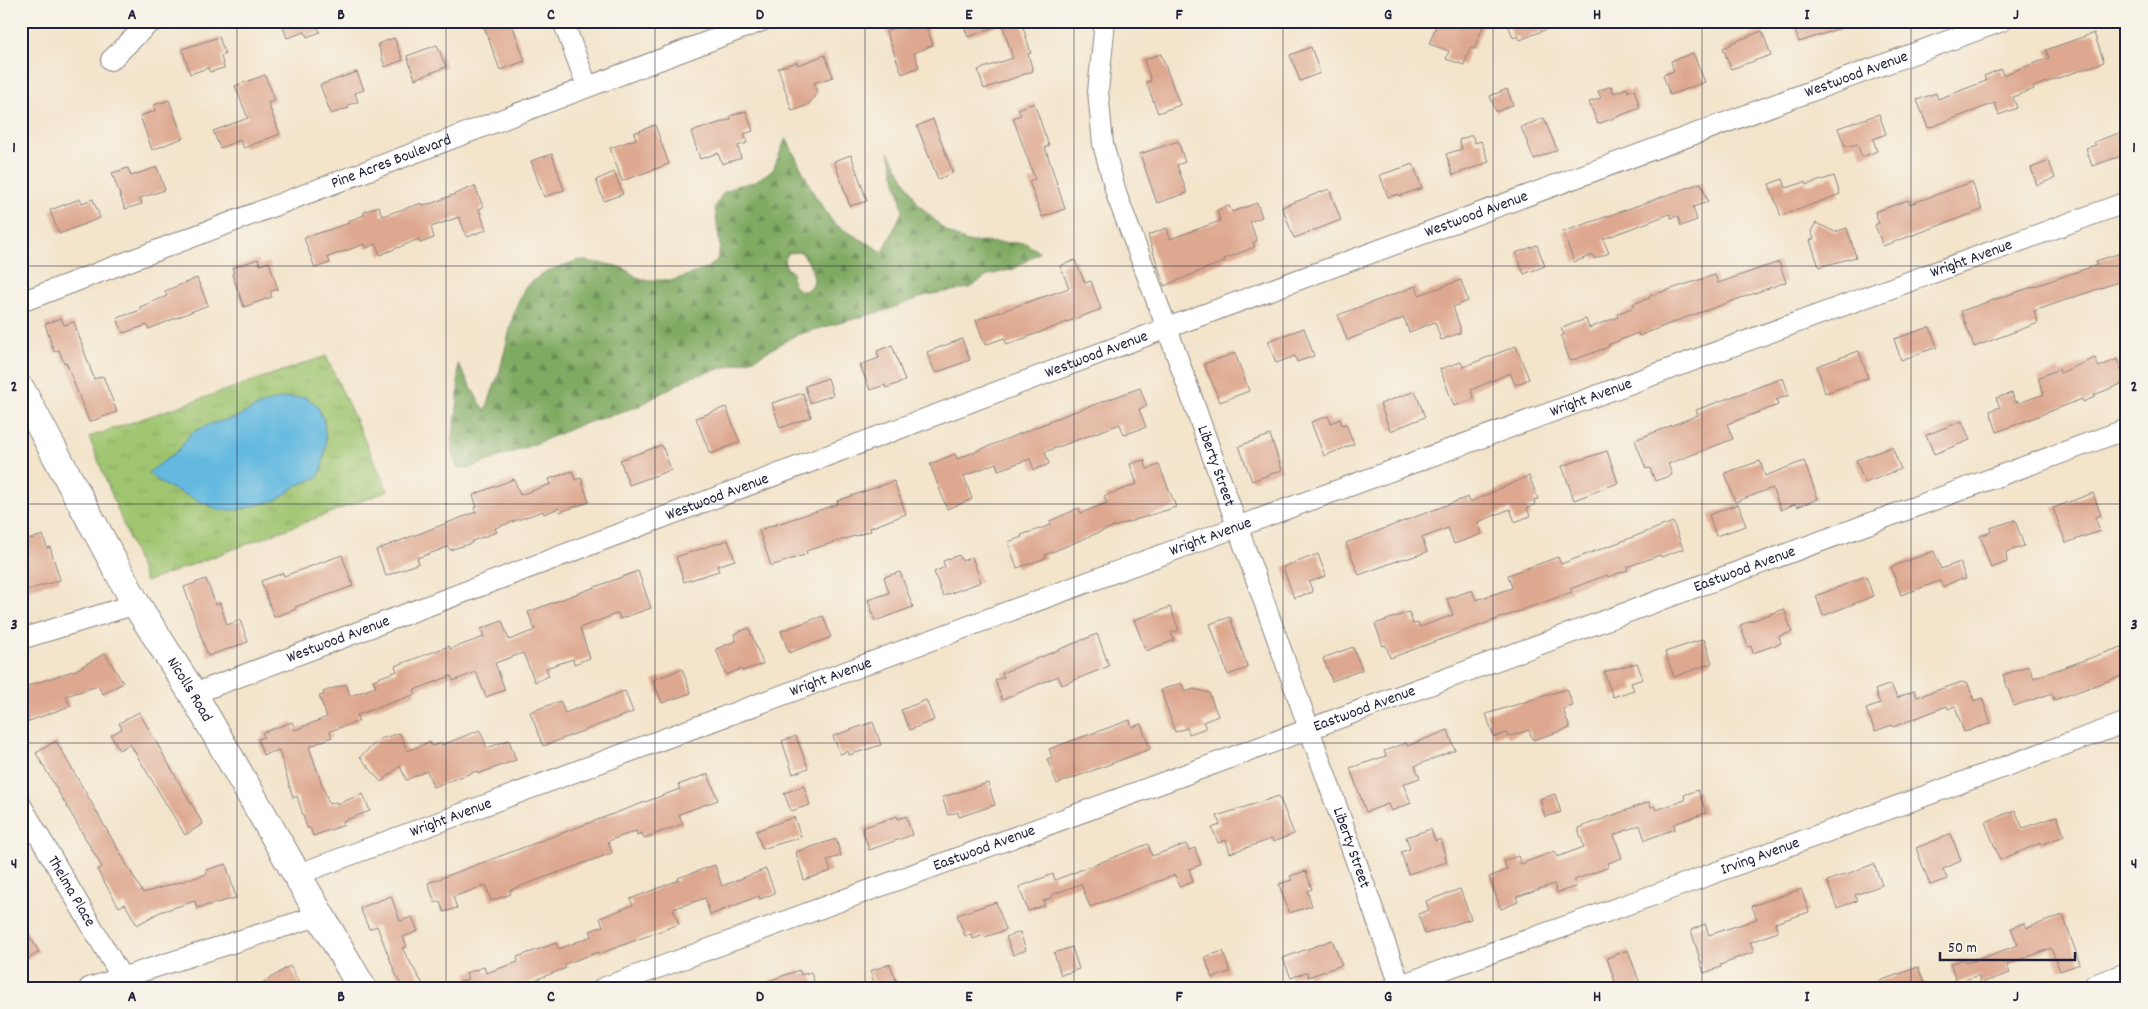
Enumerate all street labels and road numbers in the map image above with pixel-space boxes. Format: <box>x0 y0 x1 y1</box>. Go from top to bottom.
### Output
street label: Westwood Avenue <box>1802 45 1911 104</box>
street label: Pine Acres Boulevard <box>328 128 455 195</box>
street label: Westwood Avenue <box>1421 185 1531 244</box>
street label: Wright Avenue <box>1927 233 2016 284</box>
street label: Westwood Avenue <box>1042 325 1151 384</box>
street label: Wright Avenue <box>1547 372 1635 423</box>
street label: Liberty Street <box>1191 422 1241 510</box>
street label: Westwood Avenue <box>662 467 772 527</box>
street label: Wright Avenue <box>1166 511 1255 562</box>
street label: Eastwood Avenue <box>1690 540 1799 598</box>
street label: Westwood Avenue <box>283 610 393 669</box>
street label: Wright Avenue <box>786 652 875 703</box>
street label: Nicolls Road <box>161 653 218 726</box>
street label: Eastwood Avenue <box>1310 679 1419 738</box>
street label: Wright Avenue <box>407 792 495 843</box>
street label: Liberty Street <box>1326 804 1376 891</box>
street label: Eastwood Avenue <box>930 819 1038 877</box>
street label: Irving Avenue <box>1717 831 1803 881</box>
street label: Thelma Place <box>42 852 101 931</box>

